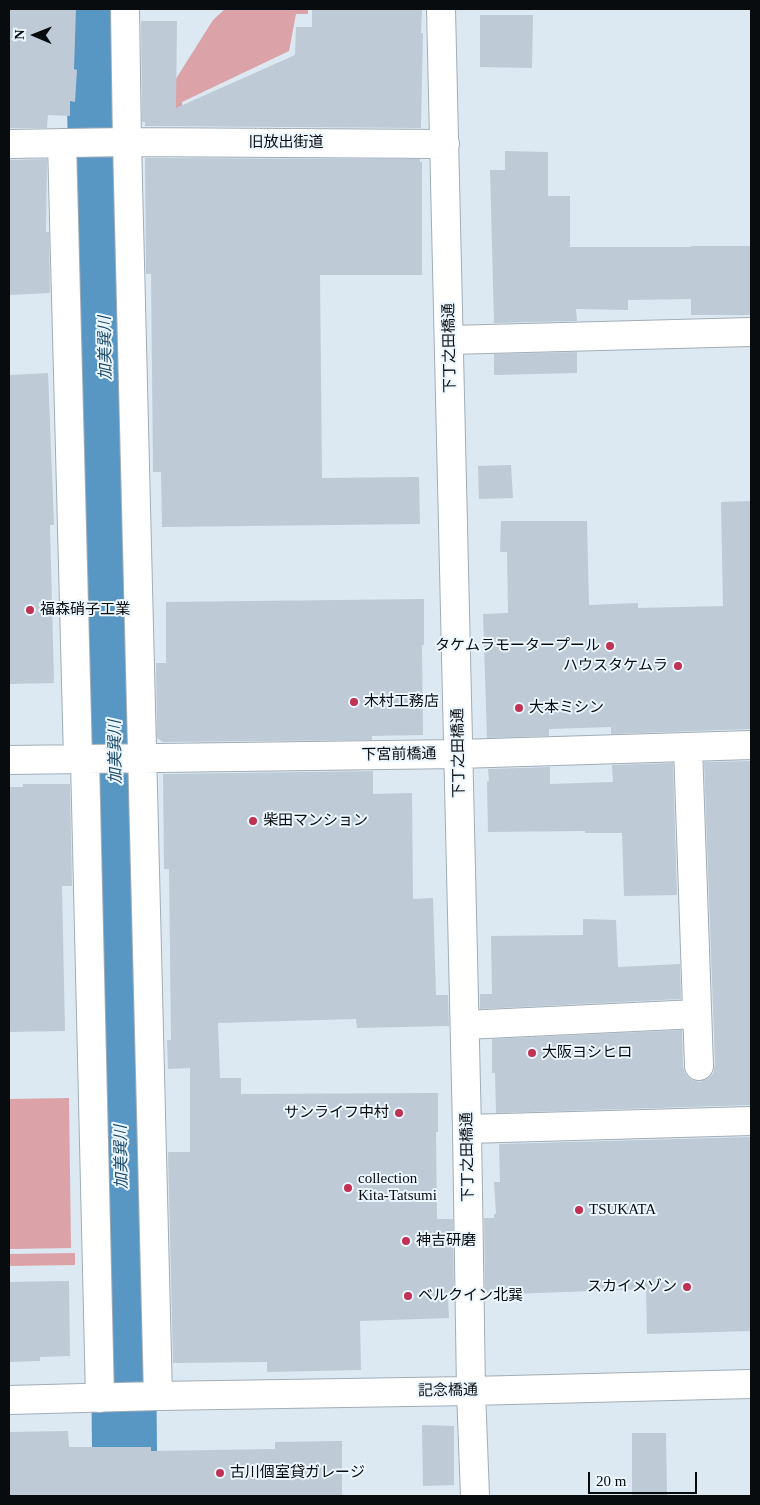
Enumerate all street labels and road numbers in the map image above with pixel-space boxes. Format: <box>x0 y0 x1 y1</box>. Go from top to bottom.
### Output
street label: 旧放出街道 <box>249 134 323 152</box>
street label: 下丁之田橋通 <box>440 303 460 393</box>
street label: 下丁之田橋通 <box>449 708 469 798</box>
street label: 下宮前橋通 <box>361 745 437 765</box>
street label: 下丁之田橋通 <box>458 1112 478 1202</box>
street label: 記念橋通 <box>418 1381 478 1401</box>

